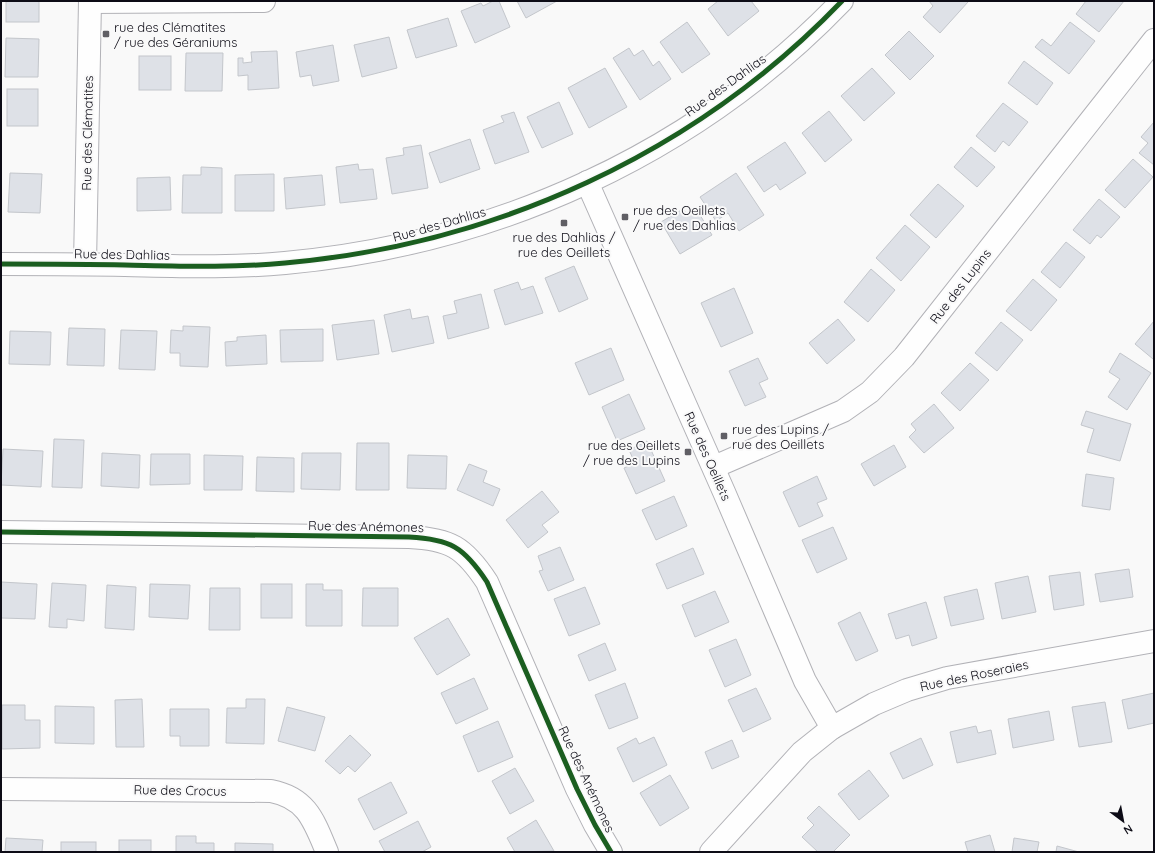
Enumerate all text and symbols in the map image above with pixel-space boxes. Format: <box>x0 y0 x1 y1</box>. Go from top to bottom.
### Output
place label: rue des Clématites / rue des Géraniums <box>114 19 237 50</box>
marker: rue des Clématites / rue des Géraniums <box>101 29 111 39</box>
street label: Rue des Dahlias <box>681 50 769 120</box>
street label: Rue des Clématites <box>78 75 96 191</box>
place label: rue des Oeillets / rue des Dahlias <box>633 202 736 233</box>
street label: Rue des Dahlias <box>391 203 487 245</box>
marker: rue des Oeillets / rue des Dahlias <box>620 212 630 222</box>
marker: rue des Dahlias / rue des Oeillets <box>559 218 569 228</box>
place label: rue des Dahlias / rue des Oeillets <box>513 229 616 260</box>
street label: Rue des Dahlias <box>74 245 170 263</box>
street label: Rue des Lupins <box>926 245 994 327</box>
street label: Rue des Oeillets <box>681 409 735 503</box>
place label: rue des Lupins / rue des Oeillets <box>732 421 829 452</box>
marker: rue des Lupins / rue des Oeillets <box>719 431 729 441</box>
place label: rue des Oeillets / rue des Lupins <box>583 437 680 468</box>
marker: rue des Oeillets / rue des Lupins <box>683 447 693 457</box>
street label: Rue des Anémones <box>308 517 424 535</box>
street label: Rue des Roseraies <box>918 656 1030 694</box>
street label: Rue des Anémones <box>555 723 619 835</box>
street label: Rue des Crocus <box>133 781 227 799</box>
north arrow <box>1103 801 1143 841</box>
text: N <box>1121 821 1135 838</box>

